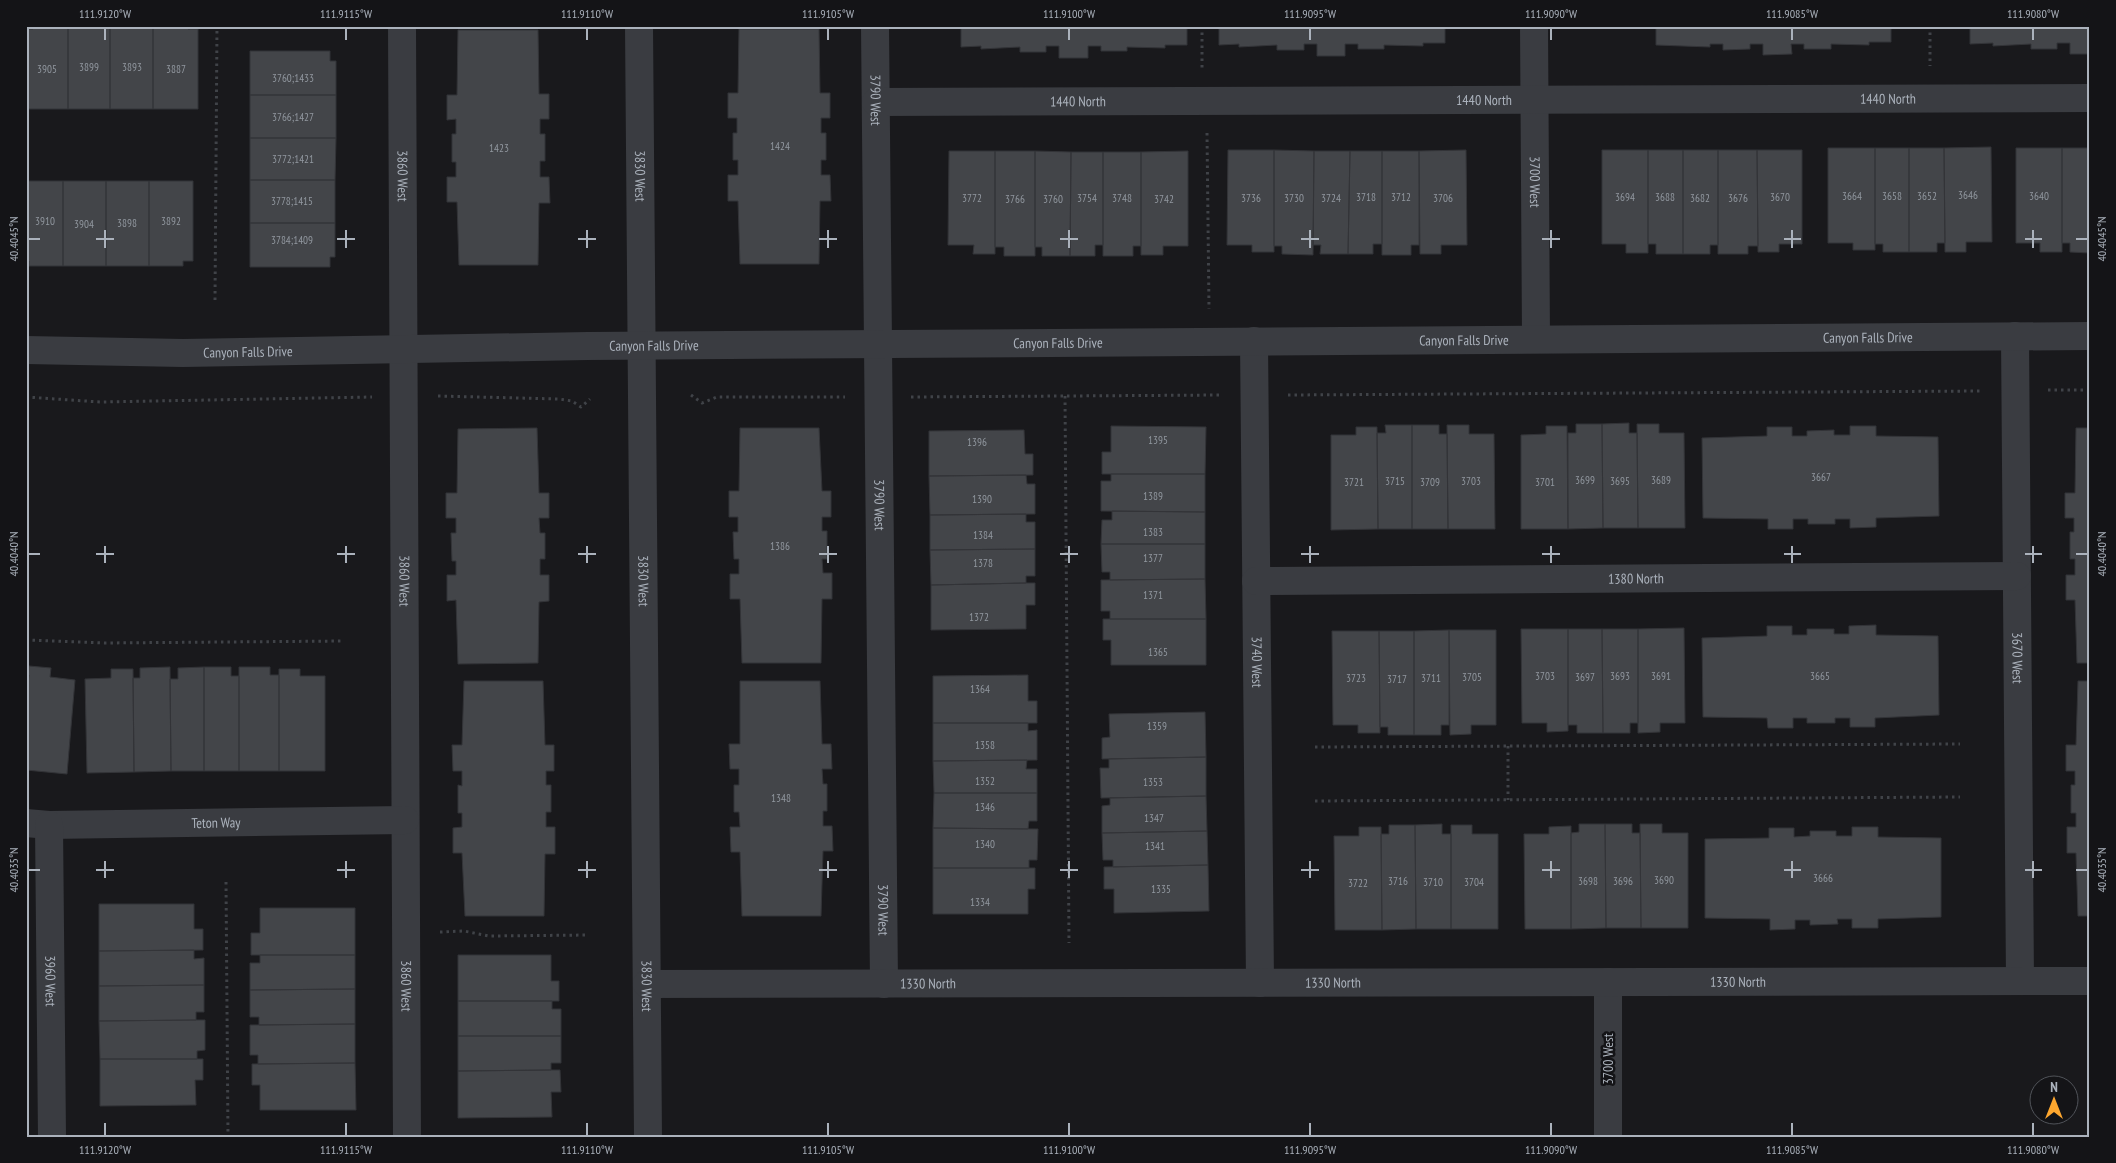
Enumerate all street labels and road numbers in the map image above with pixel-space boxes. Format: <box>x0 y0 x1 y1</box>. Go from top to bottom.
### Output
street label: 3790 West <box>866 74 885 126</box>
street label: 1440 North <box>1860 90 1916 108</box>
street label: 1440 North <box>1456 91 1512 109</box>
street label: 1440 North <box>1050 92 1106 110</box>
street label: 3860 West <box>394 150 412 202</box>
street label: 3830 West <box>631 150 649 202</box>
street label: 3700 West <box>1526 156 1544 208</box>
street label: Canyon Falls Drive <box>1823 328 1913 347</box>
street label: Canyon Falls Drive <box>1419 331 1509 349</box>
street label: Canyon Falls Drive <box>1013 334 1103 352</box>
street label: Canyon Falls Drive <box>609 336 699 355</box>
street label: Canyon Falls Drive <box>203 342 293 362</box>
street label: 3790 West <box>870 479 889 531</box>
street label: 3860 West <box>395 555 414 607</box>
street label: 3830 West <box>634 555 653 607</box>
street label: 1380 North <box>1608 569 1664 588</box>
street label: 3670 West <box>2008 632 2027 684</box>
street label: 3740 West <box>1248 636 1266 688</box>
street label: Teton Way <box>191 813 241 832</box>
street label: 3790 West <box>874 884 893 936</box>
street label: 3960 West <box>41 955 60 1007</box>
street label: 3860 West <box>397 960 415 1012</box>
street label: 3830 West <box>638 960 656 1012</box>
street label: 1330 North <box>1710 973 1766 991</box>
street label: 1330 North <box>900 974 956 992</box>
street label: 1330 North <box>1305 974 1361 992</box>
street label: 3700 West <box>1599 1033 1617 1085</box>

